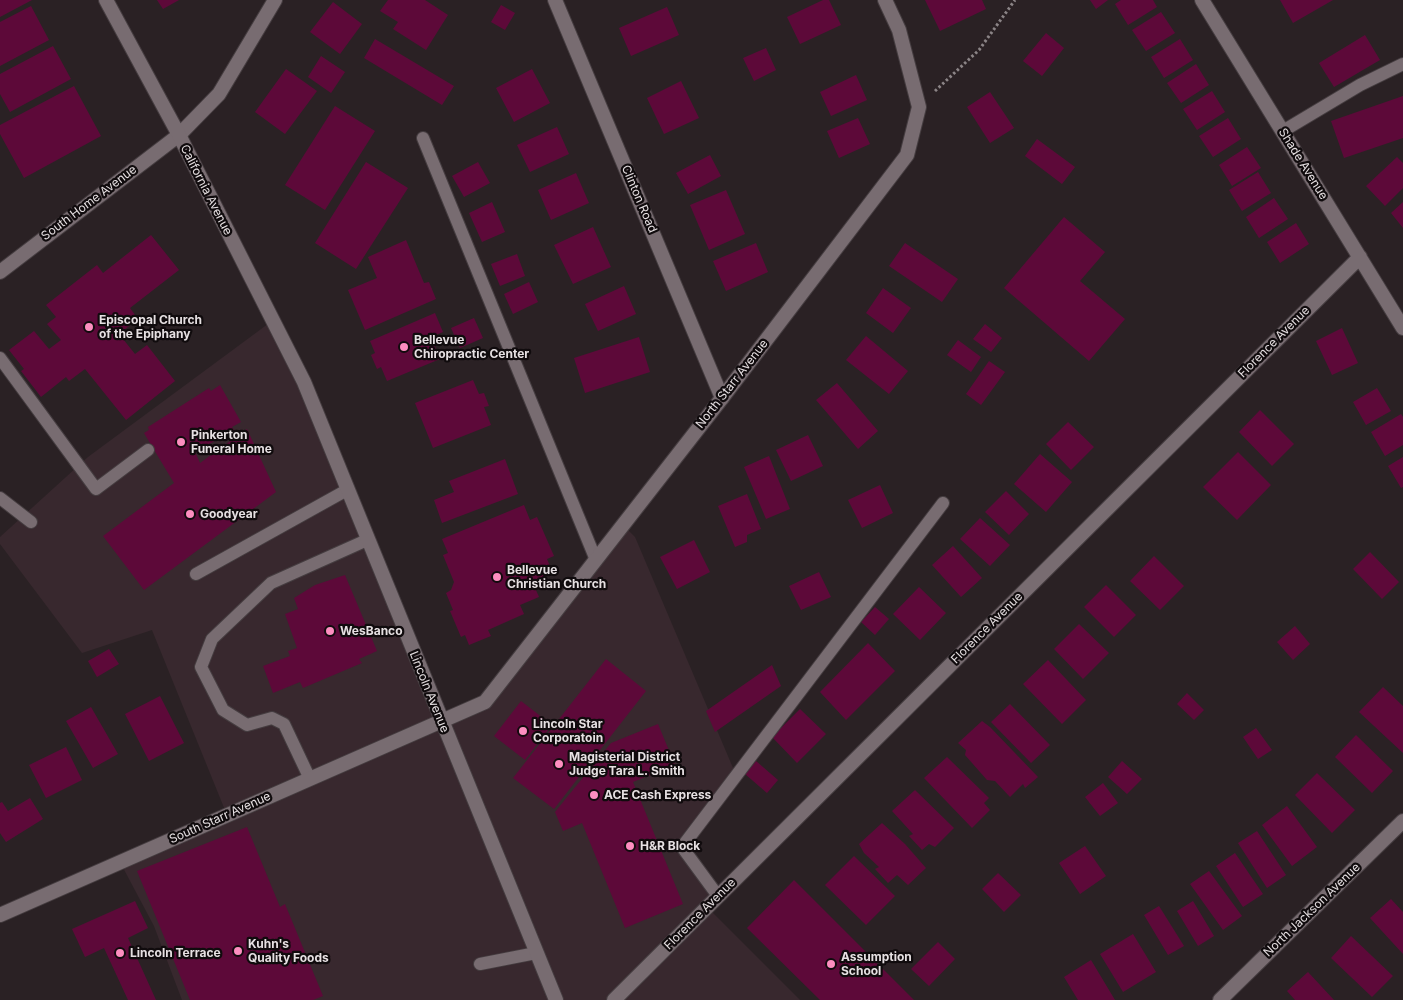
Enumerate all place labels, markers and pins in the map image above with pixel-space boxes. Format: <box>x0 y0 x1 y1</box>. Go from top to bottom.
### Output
place label: Episcopal Church of the Epiphany <box>99 313 202 341</box>
marker: Episcopal Church of the Epiphany <box>83 321 95 333</box>
place label: Bellevue Chiropractic Center <box>414 333 529 361</box>
marker: Bellevue Chiropractic Center <box>398 341 410 353</box>
place label: Pinkerton Funeral Home <box>191 428 272 456</box>
marker: Pinkerton Funeral Home <box>175 436 187 448</box>
place label: Goodyear <box>200 507 258 521</box>
marker: Goodyear <box>184 508 196 520</box>
place label: Bellevue Christian Church <box>507 563 606 591</box>
marker: Bellevue Christian Church <box>491 571 503 583</box>
place label: WesBanco <box>340 624 403 638</box>
marker: WesBanco <box>324 625 336 637</box>
place label: Lincoln Star Corporatoin <box>533 717 603 745</box>
marker: Lincoln Star Corporatoin <box>517 725 529 737</box>
place label: Magisterial District Judge Tara L. Smith <box>569 750 685 778</box>
marker: Magisterial District Judge Tara L. Smith <box>553 758 565 770</box>
place label: ACE Cash Express <box>604 788 711 802</box>
marker: ACE Cash Express <box>588 789 600 801</box>
place label: H&R Block <box>640 839 700 853</box>
marker: H&R Block <box>624 840 636 852</box>
place label: Kuhn's Quality Foods <box>248 937 329 965</box>
marker: Kuhn's Quality Foods <box>232 945 244 957</box>
place label: Lincoln Terrace <box>130 946 221 960</box>
marker: Lincoln Terrace <box>114 947 126 959</box>
place label: Assumption School <box>841 950 912 978</box>
marker: Assumption School <box>825 958 837 970</box>

